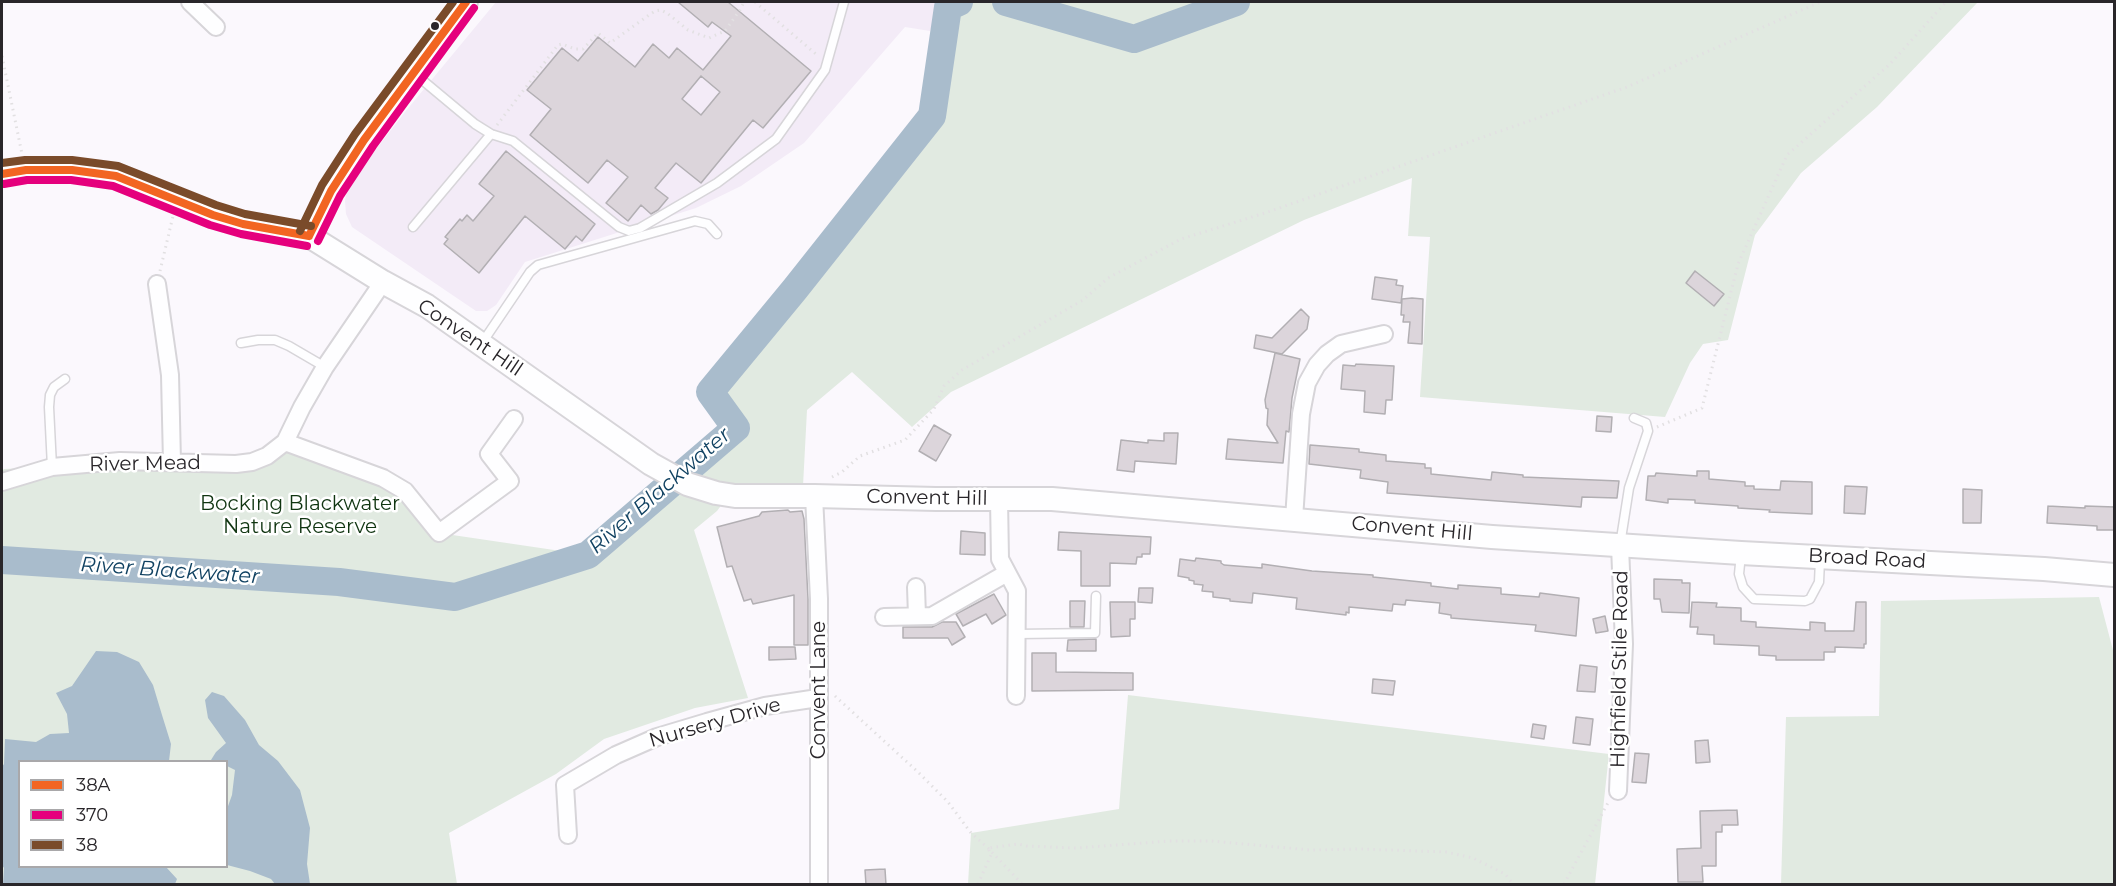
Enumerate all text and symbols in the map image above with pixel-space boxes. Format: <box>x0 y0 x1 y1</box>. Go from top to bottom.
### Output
unlabelled marker <box>429 20 441 32</box>
street label: Convent Hill <box>413 294 527 382</box>
water label: River Blackwater <box>584 423 736 559</box>
street label: River Mead <box>89 451 201 477</box>
street label: Convent Hill <box>866 485 988 511</box>
park label: Bocking Blackwater Nature Reserve <box>200 492 400 539</box>
street label: Convent Hill <box>1350 512 1474 546</box>
street label: Broad Road <box>1807 544 1927 574</box>
water label: River Blackwater <box>80 552 260 590</box>
street label: Highfield Stile Road <box>1606 570 1634 768</box>
street label: Convent Lane <box>807 621 831 759</box>
street label: Nursery Drive <box>646 693 784 753</box>
legend <box>18 760 228 868</box>
text: 38A <box>76 774 110 796</box>
text: 370 <box>76 804 108 826</box>
text: 38 <box>76 834 98 856</box>

